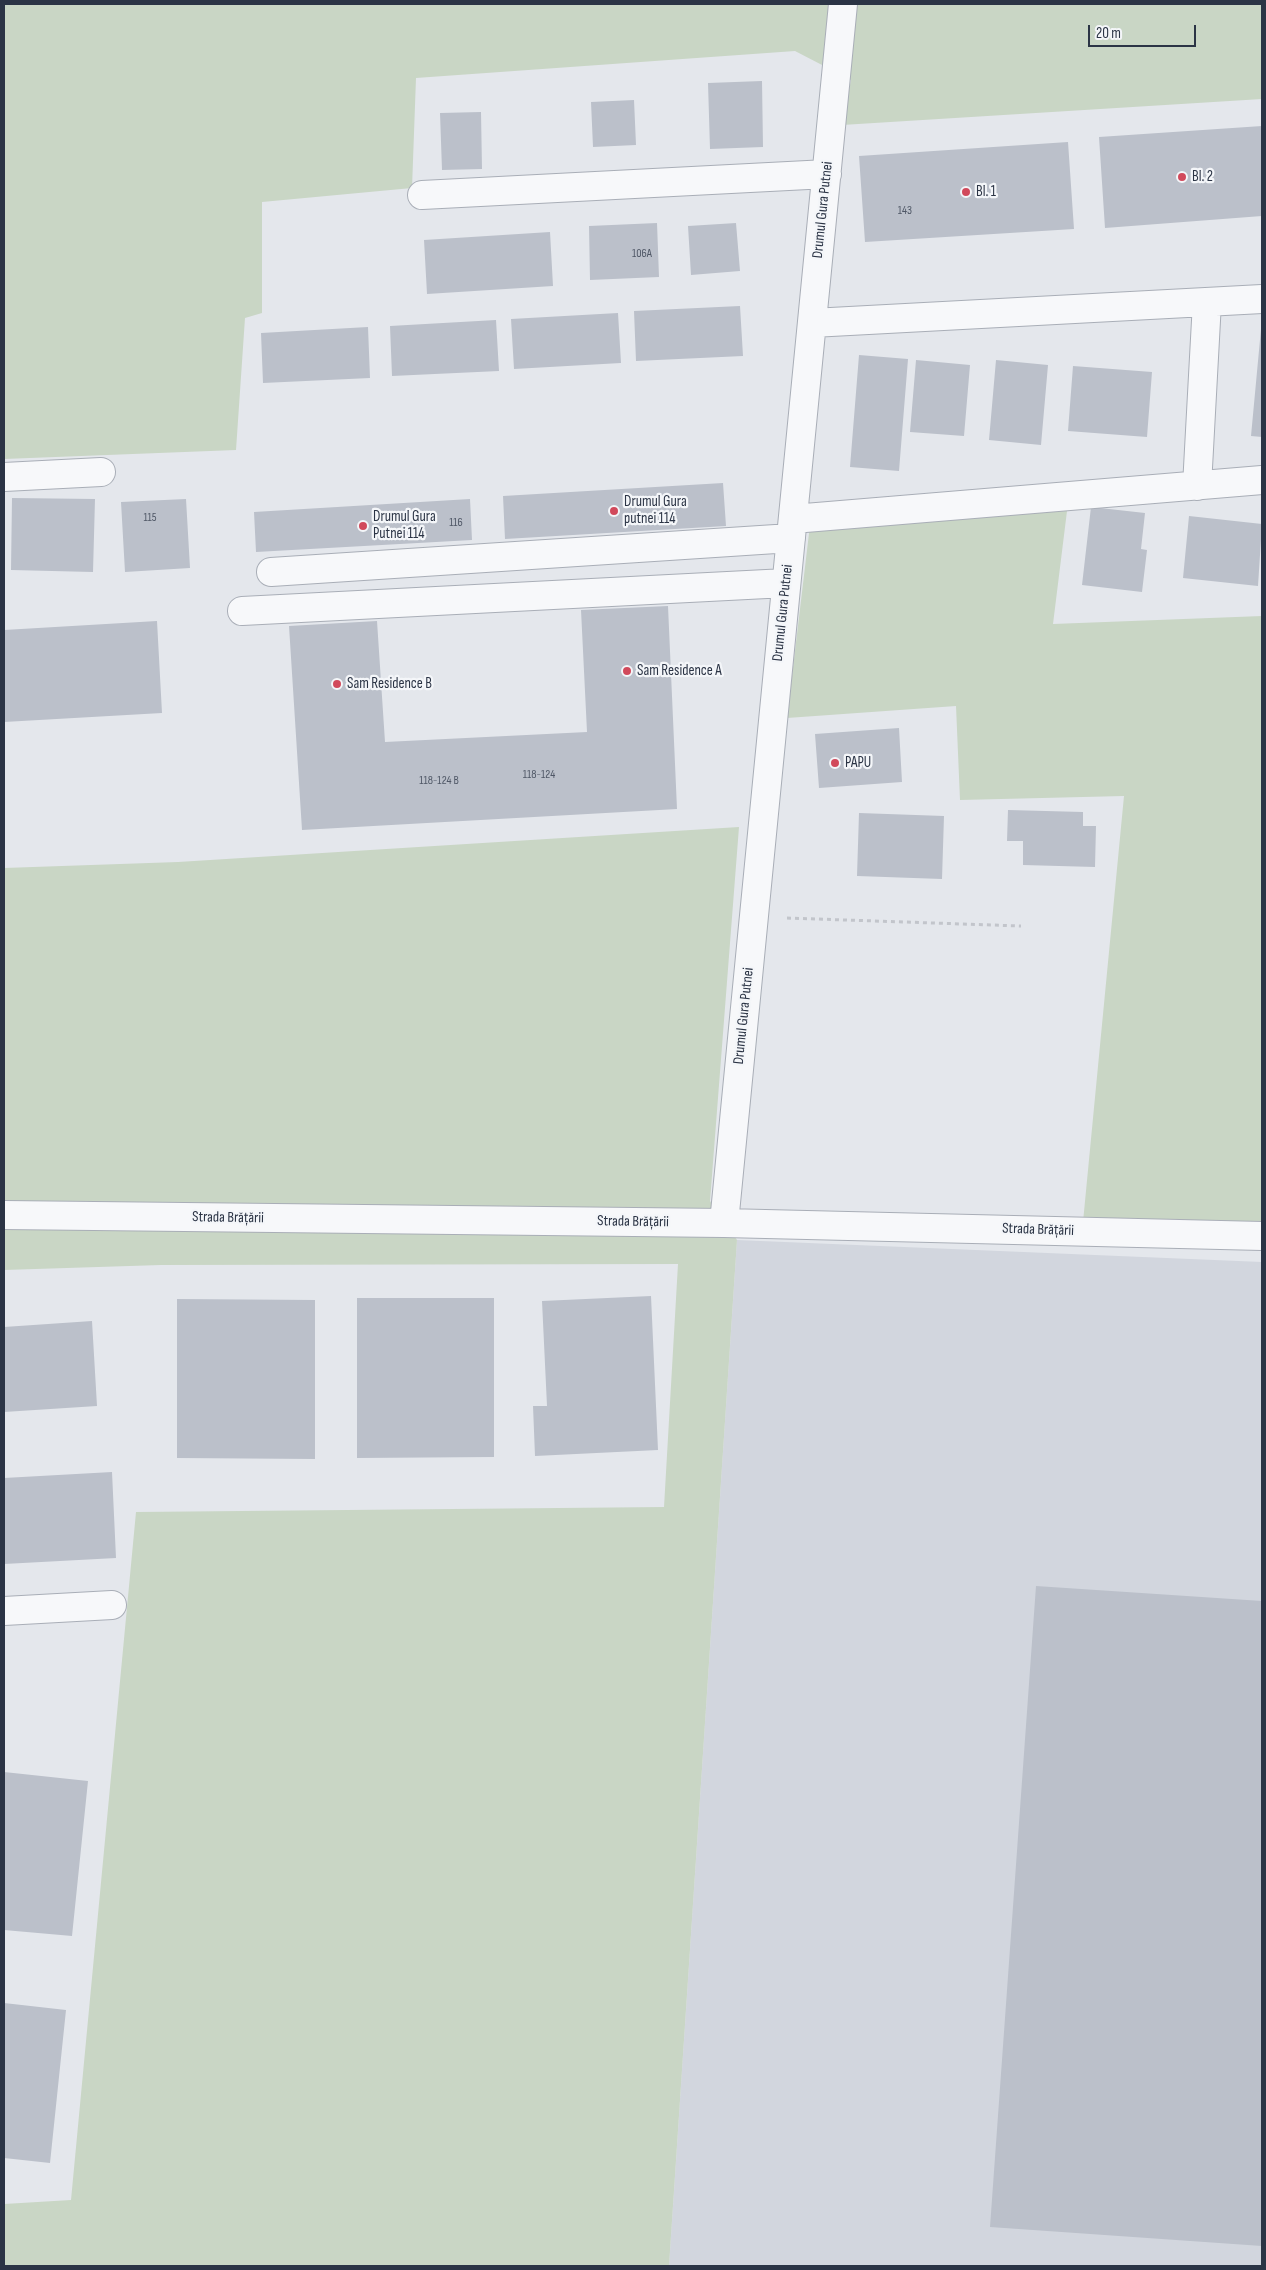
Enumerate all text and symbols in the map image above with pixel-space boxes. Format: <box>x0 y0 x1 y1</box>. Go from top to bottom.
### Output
scale bar <box>1091 15 1198 47</box>
text: 20 m <box>1096 24 1121 43</box>
street label: Drumul Gura Putnei <box>809 161 837 259</box>
place label: Bl. 2 <box>1192 168 1213 186</box>
marker: Bl. 2 <box>1176 171 1188 183</box>
place label: Bl. 1 <box>976 183 996 201</box>
marker: Bl. 1 <box>960 186 972 198</box>
house number: 143 <box>898 204 912 218</box>
house number: 106A <box>632 247 652 261</box>
place label: Drumul Gura putnei 114 <box>624 493 687 528</box>
marker: Drumul Gura putnei 114 <box>608 505 620 517</box>
place label: Drumul Gura Putnei 114 <box>373 508 436 543</box>
house number: 115 <box>143 511 157 525</box>
house number: 116 <box>449 516 463 530</box>
marker: Drumul Gura Putnei 114 <box>357 520 369 532</box>
street label: Drumul Gura Putnei <box>769 564 797 662</box>
place label: Sam Residence A <box>637 662 722 680</box>
marker: Sam Residence A <box>621 665 633 677</box>
place label: Sam Residence B <box>347 675 432 693</box>
marker: Sam Residence B <box>331 678 343 690</box>
place label: PAPU <box>845 754 871 772</box>
marker: PAPU <box>829 757 841 769</box>
house number: 118-124 <box>523 768 555 782</box>
house number: 118-124 B <box>419 774 459 788</box>
street label: Drumul Gura Putnei <box>730 967 758 1065</box>
street label: Strada Brățării <box>192 1208 264 1228</box>
street label: Strada Brățării <box>597 1212 669 1232</box>
street label: Strada Brățării <box>1002 1220 1074 1240</box>

